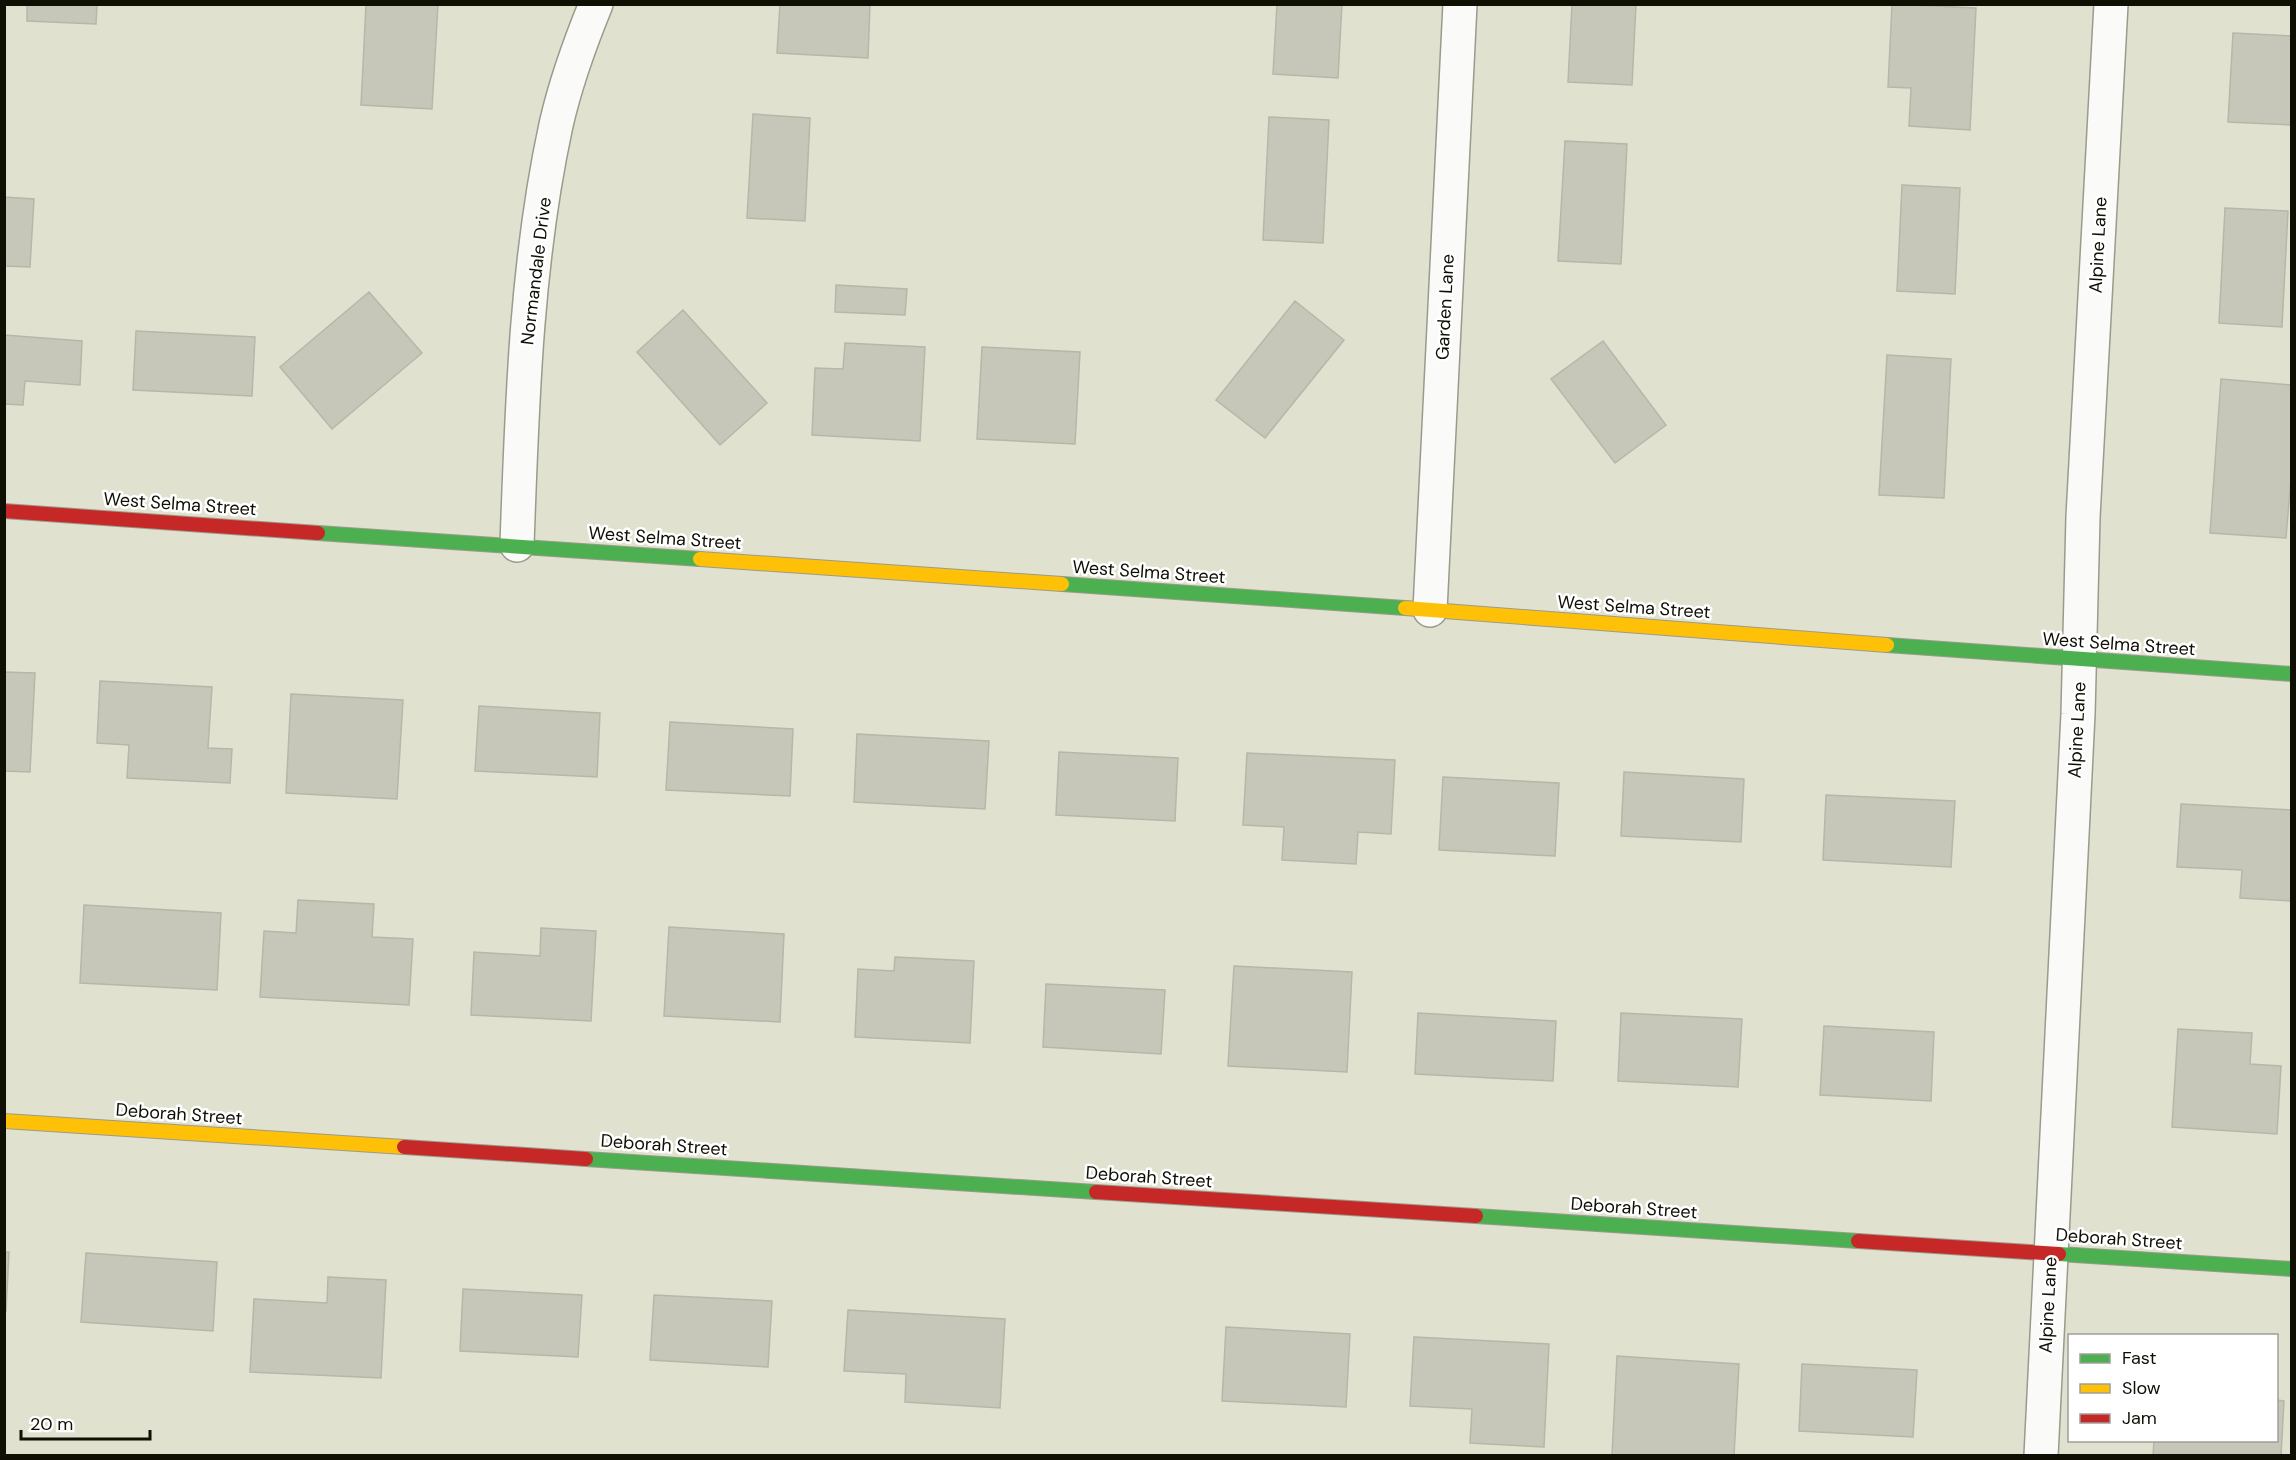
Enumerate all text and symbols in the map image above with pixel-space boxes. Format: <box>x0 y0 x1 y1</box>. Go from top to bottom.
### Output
street label: Normandale Drive <box>515 196 557 346</box>
street label: Alpine Lane <box>2083 196 2113 294</box>
street label: Garden Lane <box>1430 253 1460 361</box>
street label: West Selma Street <box>103 487 257 521</box>
street label: West Selma Street <box>588 521 742 555</box>
street label: West Selma Street <box>1072 555 1226 589</box>
street label: West Selma Street <box>1557 590 1711 624</box>
street label: West Selma Street <box>2042 627 2196 661</box>
street label: Alpine Lane <box>2062 681 2092 779</box>
street label: Deborah Street <box>115 1098 243 1130</box>
street label: Deborah Street <box>600 1129 728 1161</box>
street label: Deborah Street <box>1085 1161 1213 1193</box>
street label: Deborah Street <box>1570 1192 1698 1224</box>
street label: Deborah Street <box>2055 1223 2183 1255</box>
street label: Alpine Lane <box>2033 1256 2063 1354</box>
legend <box>2068 1334 2278 1442</box>
text: Fast <box>2122 1346 2157 1370</box>
text: Slow <box>2122 1376 2161 1400</box>
scale bar <box>21 1403 150 1441</box>
text: Jam <box>2122 1406 2157 1430</box>
text: 20 m <box>30 1412 73 1436</box>

